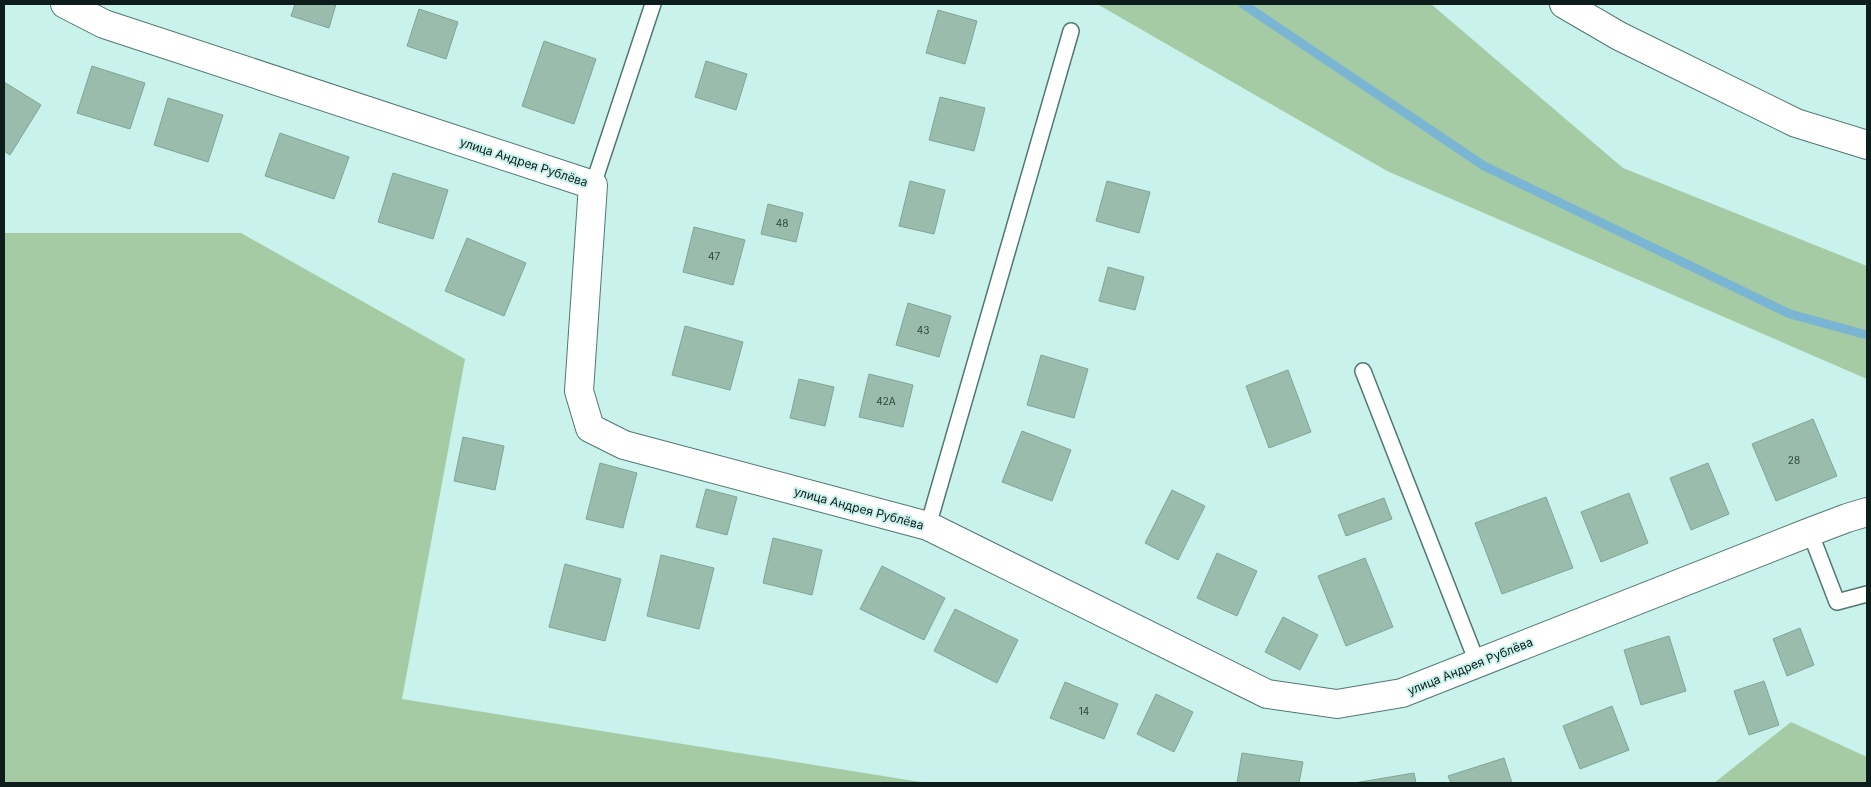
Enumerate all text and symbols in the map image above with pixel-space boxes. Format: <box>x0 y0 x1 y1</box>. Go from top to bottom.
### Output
street label: улица Андрея Рублёва <box>458 134 590 190</box>
house number: 48 <box>776 217 788 229</box>
house number: 47 <box>708 250 720 262</box>
house number: 43 <box>917 324 929 336</box>
house number: 42А <box>876 395 896 407</box>
house number: 28 <box>1788 454 1800 466</box>
street label: улица Андрея Рублёва <box>792 483 926 533</box>
street label: улица Андрея Рублёва <box>1405 634 1535 698</box>
house number: 14 <box>1079 705 1089 717</box>

